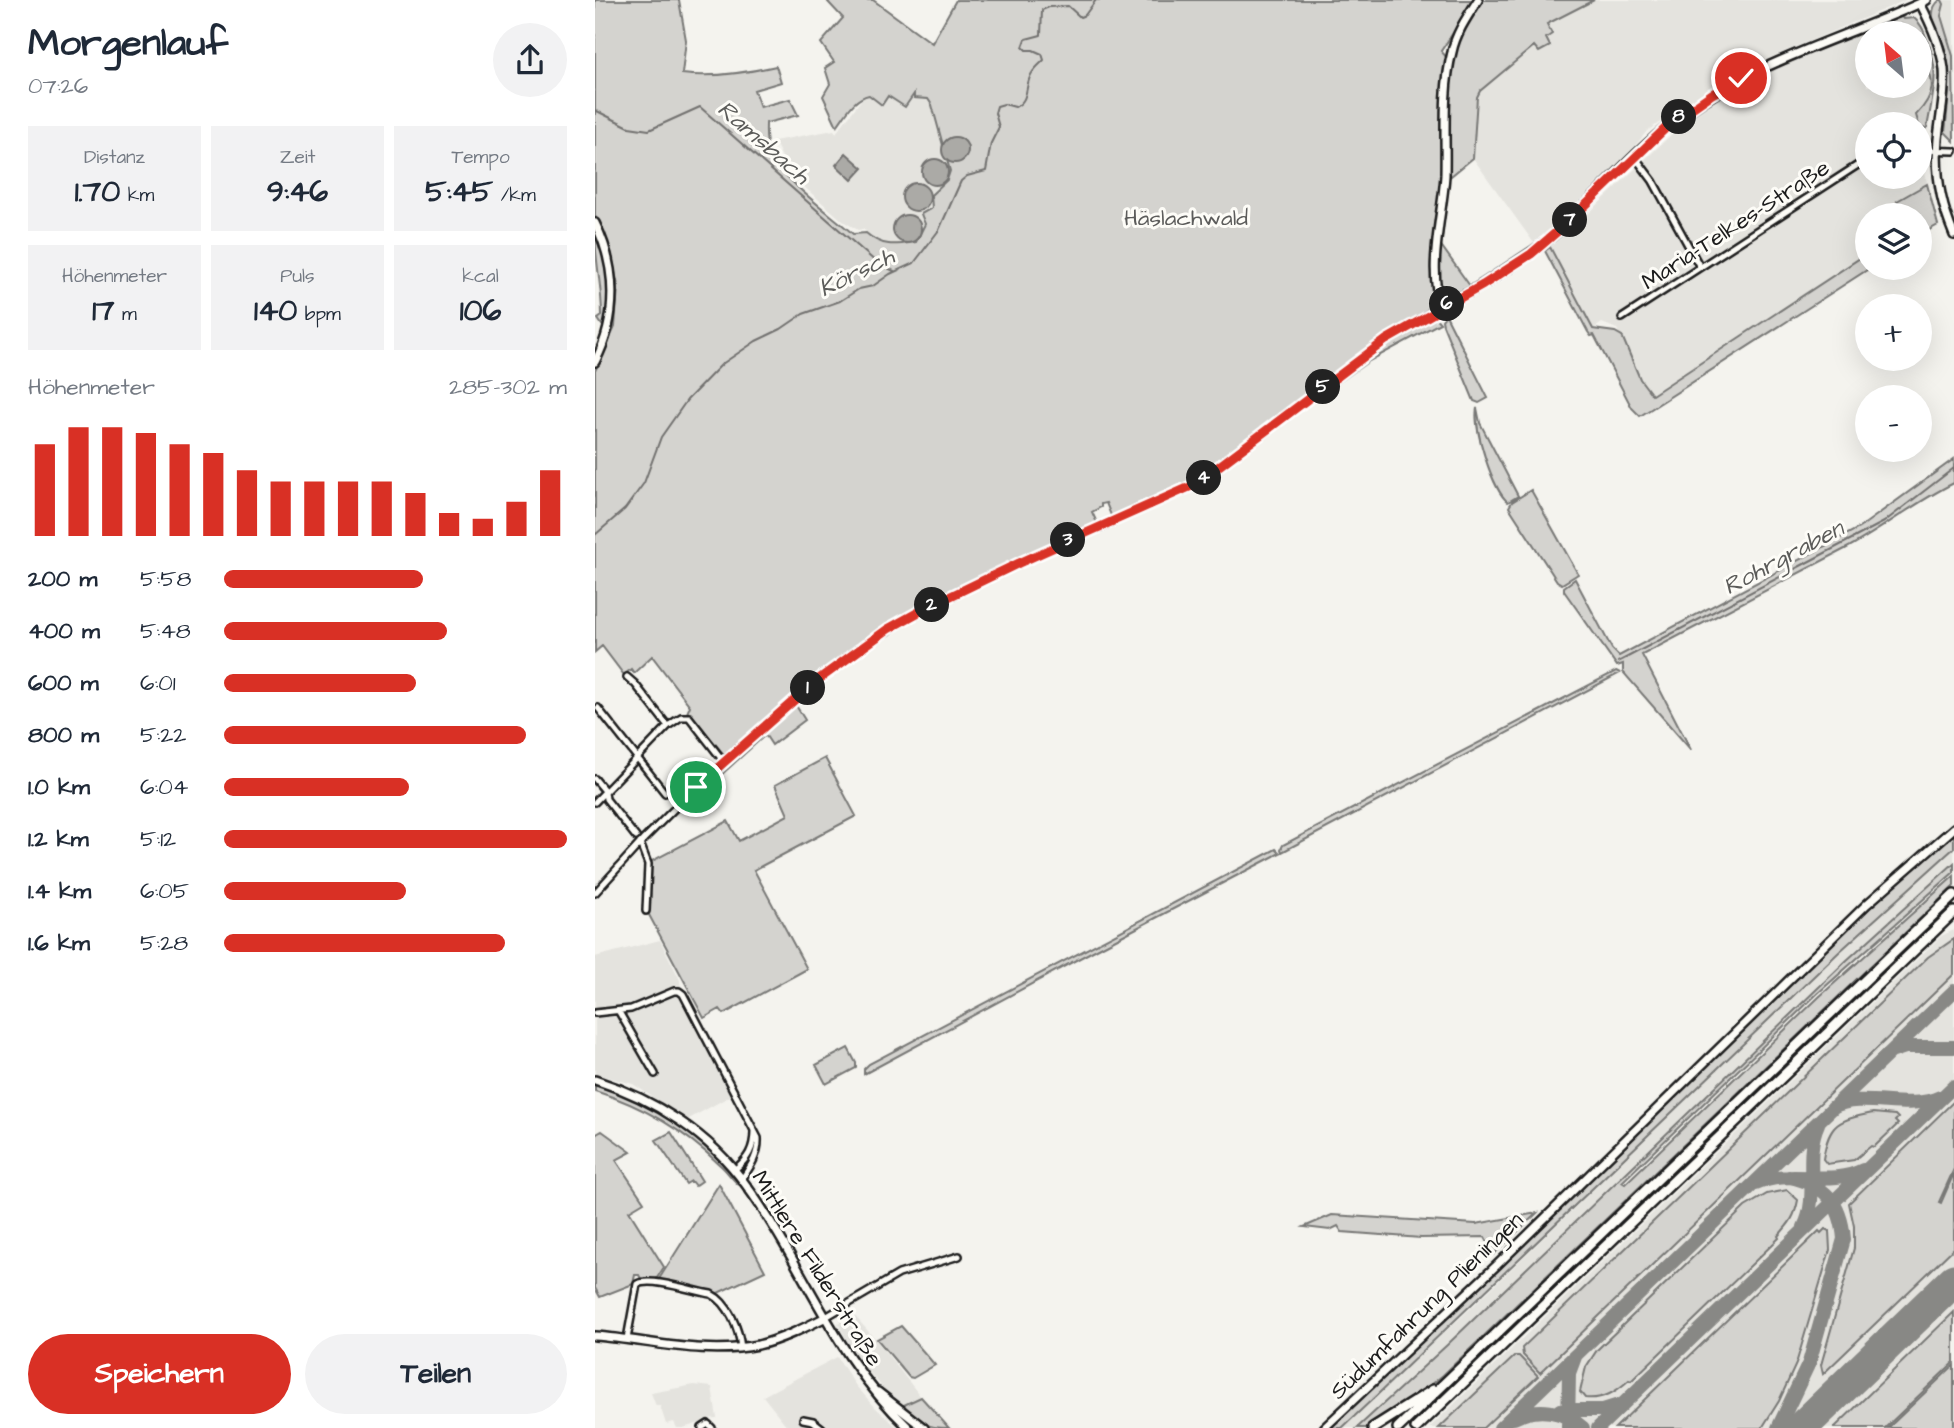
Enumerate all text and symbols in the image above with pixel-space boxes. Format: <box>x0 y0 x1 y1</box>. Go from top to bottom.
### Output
text: Morgenlauf <box>28 18 228 70</box>
north arrow <box>1855 21 1932 98</box>
map controls <box>1855 21 1932 462</box>
button: share <box>493 23 567 97</box>
pin <box>1711 48 1771 108</box>
icon: check <box>1722 59 1760 97</box>
text: 07:26 <box>28 70 88 102</box>
water label: Ramsbach <box>710 93 818 193</box>
pin: 8 <box>1661 100 1697 134</box>
text: 8 <box>1672 103 1685 130</box>
button: locate <box>1855 112 1932 189</box>
text: Distanz <box>84 144 145 171</box>
text: Zeit <box>280 144 315 171</box>
text: Tempo <box>451 144 510 171</box>
street label: Maria-Telkes-Straße <box>1635 152 1836 298</box>
text: 1.70 <box>75 171 120 213</box>
text: 9:46 <box>267 171 328 213</box>
text: 5:45 <box>425 171 493 213</box>
text: km <box>120 182 154 209</box>
text: /km <box>493 182 536 209</box>
park label: Häslachwald <box>1124 202 1248 234</box>
pin: 7 <box>1553 202 1587 238</box>
button: layers <box>1855 203 1932 280</box>
text: 7 <box>1564 206 1575 233</box>
water label: Körsch <box>813 240 901 306</box>
text: Höhenmeter <box>62 263 167 290</box>
text: Puls <box>280 263 315 290</box>
text: kcal <box>462 263 499 290</box>
pin: 6 <box>1429 286 1465 322</box>
text: 17 <box>92 290 114 332</box>
text: 140 <box>254 290 297 332</box>
text: 106 <box>460 290 501 332</box>
text: 6 <box>1441 290 1452 317</box>
button: + <box>1855 294 1932 371</box>
text: m <box>114 301 137 328</box>
text: bpm <box>297 301 341 328</box>
pin: 5 <box>1305 370 1341 404</box>
text: Höhenmeter <box>28 371 155 403</box>
text: 285–302 m <box>449 371 567 403</box>
text: 5 <box>1316 373 1329 400</box>
button: − <box>1855 385 1932 462</box>
pin: 4 <box>1187 461 1221 496</box>
text: 4 <box>1197 464 1210 491</box>
water label: Rohrgraben <box>1717 511 1852 605</box>
pin: 3 <box>1051 522 1085 558</box>
text: 3 <box>1063 526 1072 553</box>
text: 200 m <box>28 563 97 595</box>
text: 5:58 <box>140 563 191 595</box>
pin: 2 <box>915 588 949 622</box>
text: 2 <box>926 591 937 618</box>
text: 400 m <box>28 615 100 647</box>
text: 5:48 <box>140 615 191 647</box>
text: 600 m <box>28 667 99 699</box>
text: 6:01 <box>140 667 176 699</box>
pin: 1 <box>791 670 825 706</box>
text: 1 <box>806 674 809 701</box>
text: 800 m <box>28 719 99 751</box>
text: 5:22 <box>140 719 186 751</box>
pin <box>666 757 726 817</box>
icon: arrive <box>677 768 715 806</box>
text: 1.0 km <box>28 771 90 803</box>
text: 6:04 <box>140 771 188 803</box>
text: 1.2 km <box>28 823 89 855</box>
text: 5:12 <box>140 823 176 855</box>
text: 1.4 km <box>28 875 91 907</box>
text: 6:05 <box>140 875 189 907</box>
text: 1.6 km <box>28 927 90 959</box>
text: 5:28 <box>140 927 188 959</box>
street label: Mittlere Filderstraße <box>744 1164 890 1373</box>
street label: Südumfahrung Plieningen <box>1323 1205 1531 1408</box>
button: Speichern <box>28 1334 291 1414</box>
button: Teilen <box>305 1334 567 1414</box>

